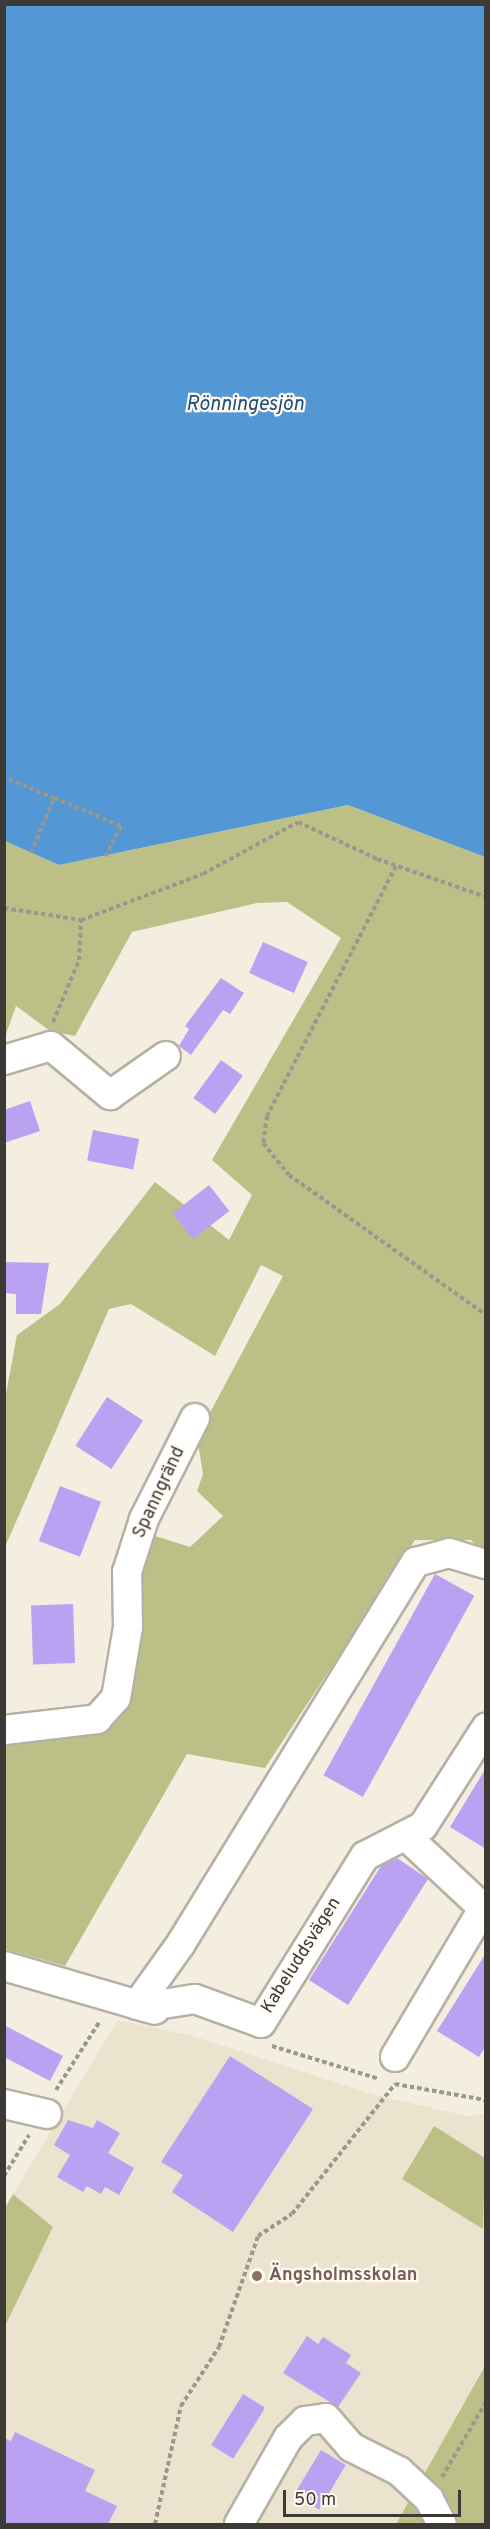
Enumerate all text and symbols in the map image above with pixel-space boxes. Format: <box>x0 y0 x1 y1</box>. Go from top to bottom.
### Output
water label: Rönningesjön <box>186 393 304 417</box>
street label: Spanngränd <box>129 1444 191 1542</box>
street label: Kabeluddsvägen <box>258 1894 346 2018</box>
place label: Ängsholmsskolan <box>269 2265 417 2287</box>
marker: Ängsholmsskolan <box>250 2269 264 2283</box>
scale bar <box>286 2478 464 2516</box>
text: 50 m <box>294 2489 336 2512</box>

